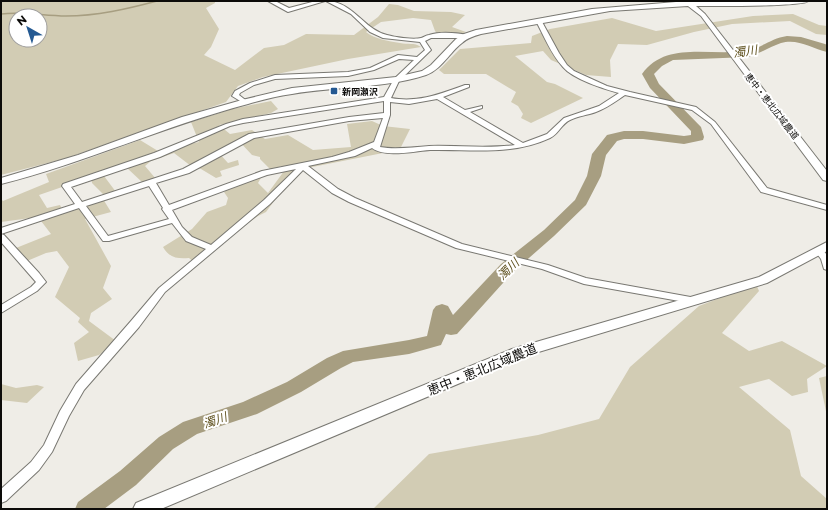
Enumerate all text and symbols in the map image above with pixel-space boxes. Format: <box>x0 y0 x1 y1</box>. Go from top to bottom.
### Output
north arrow <box>8 8 48 48</box>
text: N <box>14 12 30 28</box>
water label: 濁川 <box>732 42 760 60</box>
street label: 恵中・恵北広域農道 <box>743 71 801 141</box>
marker: 新岡瀬沢 <box>329 86 339 96</box>
place label: 新岡瀬沢 <box>342 86 378 97</box>
water label: 濁川 <box>494 254 523 283</box>
street label: 恵中・恵北広域農道 <box>425 340 539 398</box>
water label: 濁川 <box>201 408 231 431</box>

